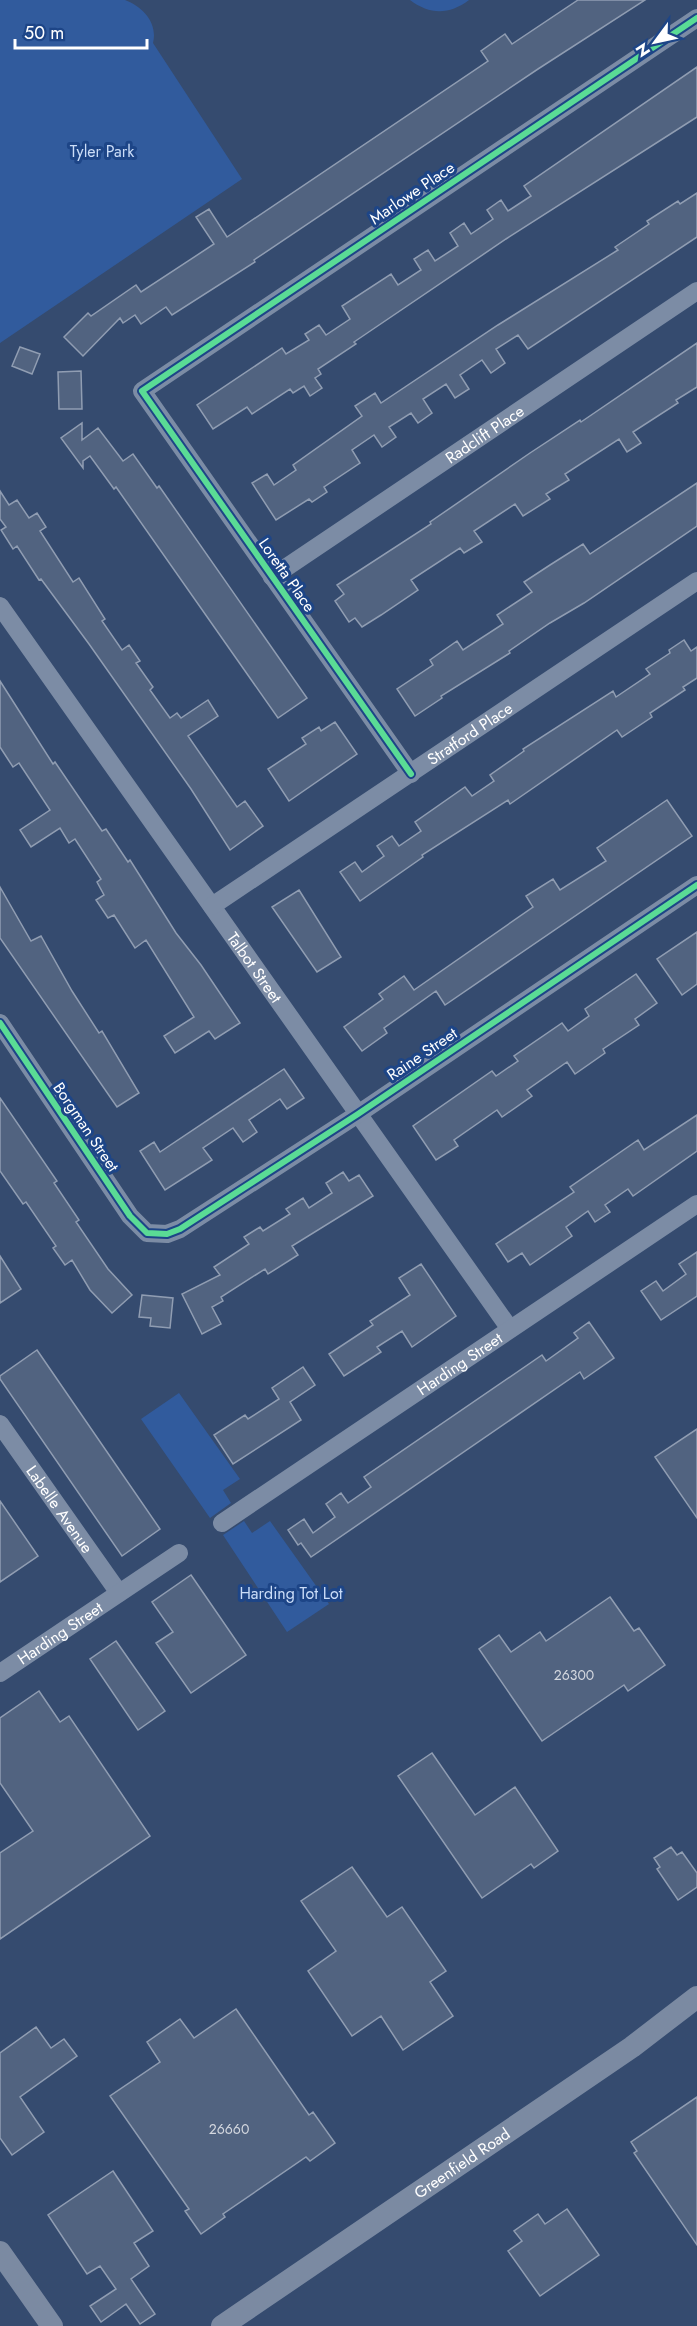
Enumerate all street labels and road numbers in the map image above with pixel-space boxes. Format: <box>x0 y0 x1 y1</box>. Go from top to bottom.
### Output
street label: Marlowe Place <box>365 156 459 230</box>
street label: Radclift Place <box>440 399 528 469</box>
street label: Loretta Place <box>253 533 321 617</box>
street label: Stratford Place <box>422 696 517 770</box>
street label: Talbot Street <box>222 927 288 1007</box>
street label: Raine Street <box>382 1022 462 1086</box>
street label: Borgman Street <box>48 1078 125 1176</box>
street label: Harding Street <box>412 1326 507 1401</box>
street label: Labelle Avenue <box>21 1460 99 1558</box>
street label: Harding Street <box>12 1596 107 1670</box>
street label: Greenfield Road <box>409 2122 514 2204</box>

